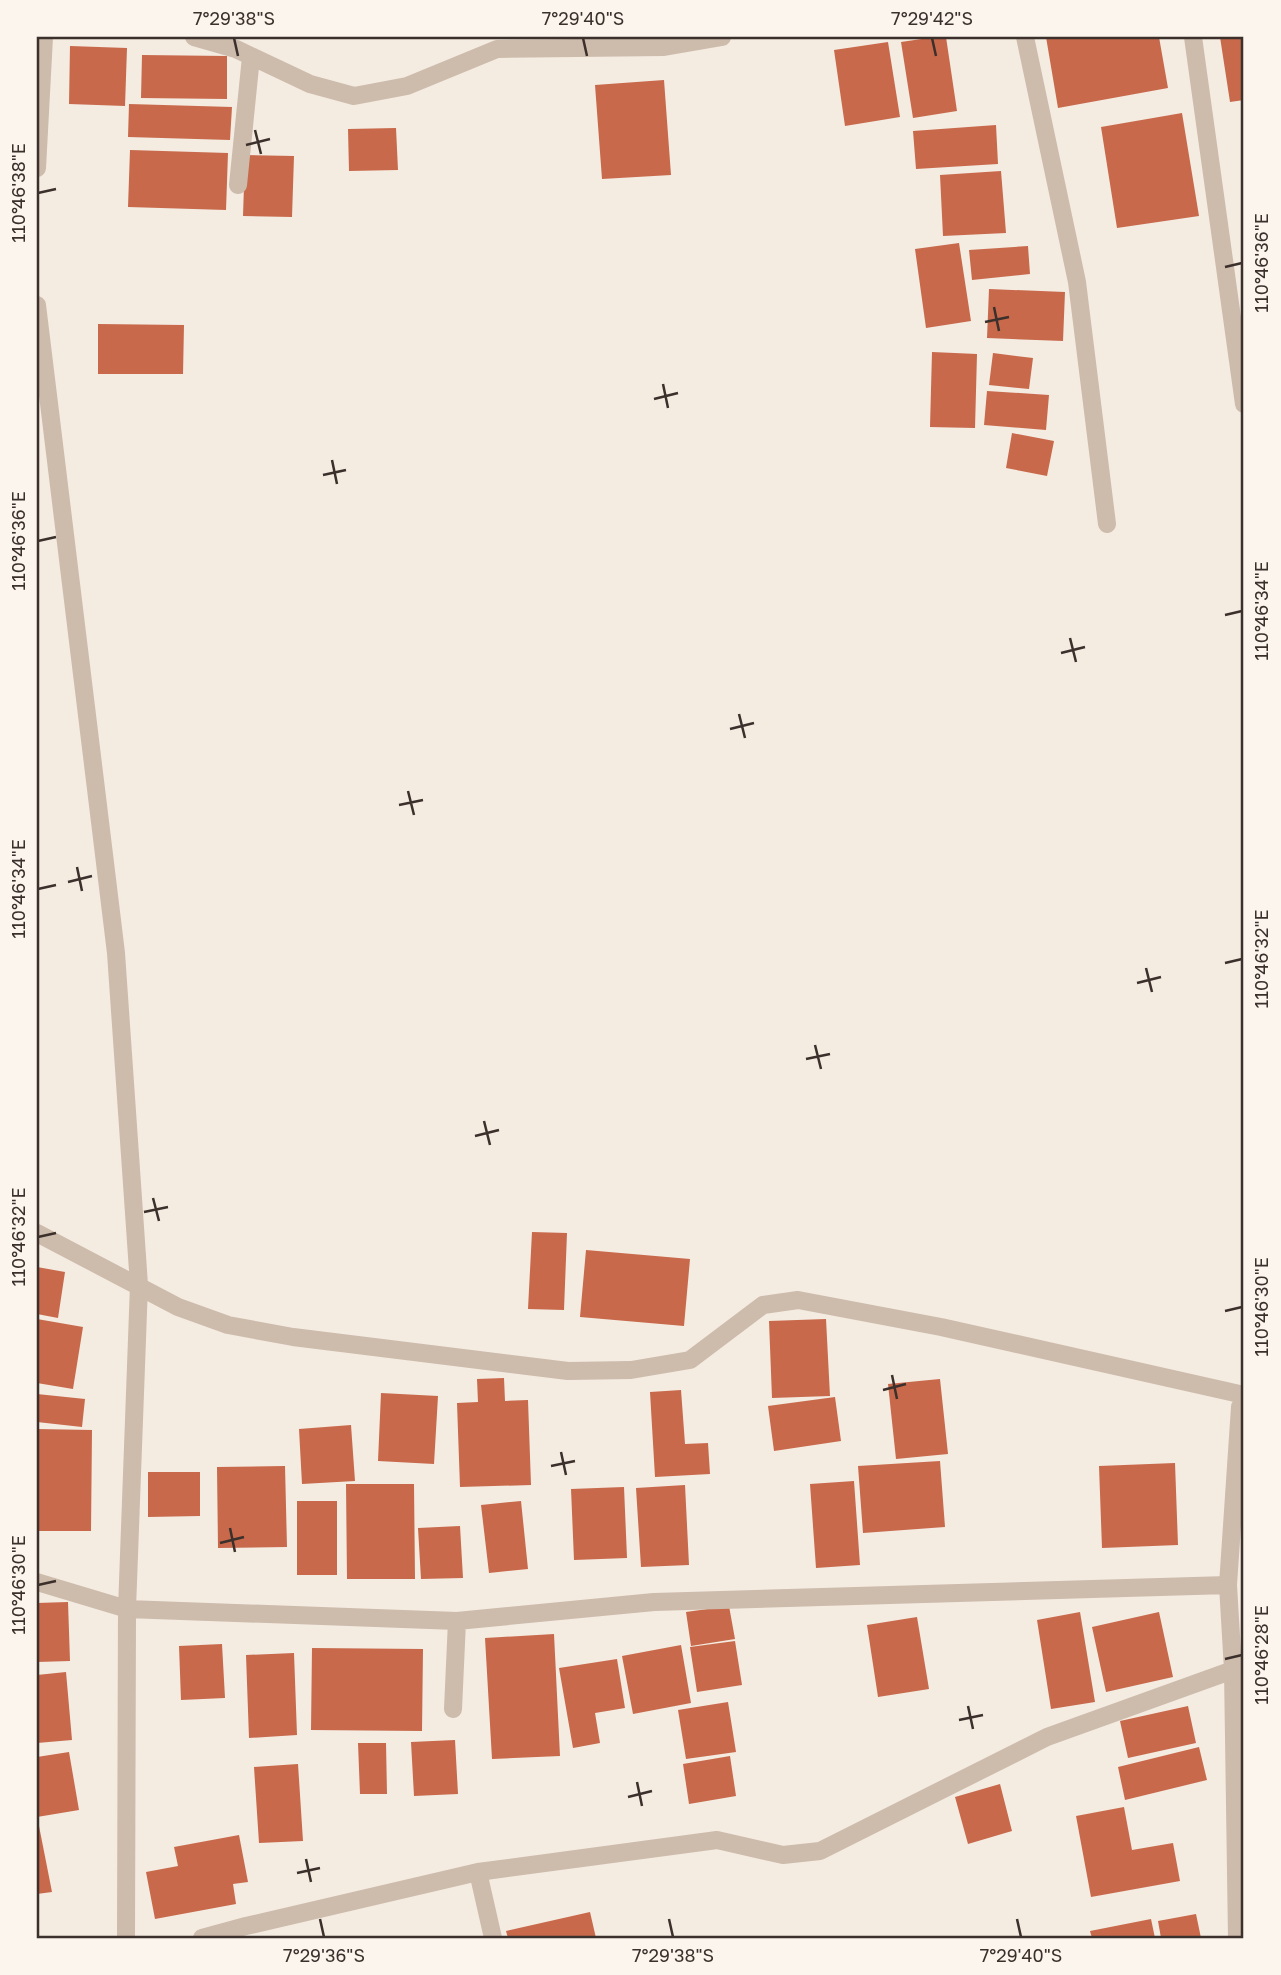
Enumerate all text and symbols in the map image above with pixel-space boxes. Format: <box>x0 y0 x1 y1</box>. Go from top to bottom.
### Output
text: 7°29'38"S <box>193 7 275 29</box>
text: 7°29'40"S <box>542 7 624 29</box>
text: 7°29'42"S <box>891 7 973 29</box>
text: 110°46'38"E <box>7 143 29 243</box>
text: 110°46'36"E <box>1250 213 1272 313</box>
text: 110°46'36"E <box>7 491 29 591</box>
text: 110°46'34"E <box>1250 561 1272 661</box>
text: 110°46'34"E <box>7 839 29 939</box>
text: 110°46'32"E <box>1250 910 1272 1008</box>
text: 110°46'32"E <box>7 1188 29 1286</box>
text: 110°46'30"E <box>1250 1257 1272 1357</box>
text: 110°46'30"E <box>7 1535 29 1635</box>
text: 110°46'28"E <box>1250 1605 1272 1705</box>
text: 7°29'36"S <box>283 1944 365 1966</box>
text: 7°29'38"S <box>632 1944 714 1966</box>
text: 7°29'40"S <box>980 1944 1062 1966</box>

